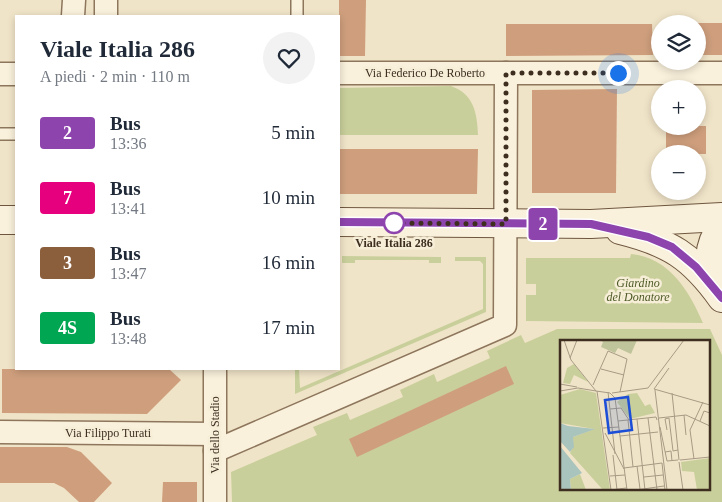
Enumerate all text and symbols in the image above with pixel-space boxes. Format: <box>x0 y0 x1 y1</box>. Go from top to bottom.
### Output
map controls <box>651 15 706 200</box>
button: layers <box>651 15 706 70</box>
button: heart <box>263 32 315 84</box>
text: Viale Italia 286 <box>40 36 195 62</box>
your location <box>606 61 631 86</box>
street label: Via Federico De Roberto <box>365 66 485 80</box>
text: A piedi · 2 min · 110 m <box>40 68 190 85</box>
button: + <box>651 80 706 135</box>
text: Bus <box>110 113 141 134</box>
text: 5 min <box>271 122 315 143</box>
text: 2 <box>63 123 72 143</box>
text: 13:36 <box>110 135 146 152</box>
button: − <box>651 145 706 200</box>
text: Bus <box>110 178 141 199</box>
text: 10 min <box>262 187 315 208</box>
text: 7 <box>63 188 72 208</box>
text: 13:41 <box>110 200 146 217</box>
line badge: 2 <box>527 208 559 240</box>
marker: Viale Italia 286 <box>383 212 405 234</box>
text: 2 <box>539 214 548 234</box>
place label: Viale Italia 286 <box>355 236 433 250</box>
text: Bus <box>110 243 141 264</box>
text: 16 min <box>262 252 315 273</box>
text: 3 <box>63 253 72 273</box>
text: 13:47 <box>110 265 146 282</box>
park label: Giardino del Donatore <box>606 276 670 304</box>
text: Bus <box>110 308 141 329</box>
text: 17 min <box>262 317 315 338</box>
text: 4S <box>58 318 77 338</box>
text: 13:48 <box>110 330 146 347</box>
inset map <box>560 340 710 490</box>
street label: Via dello Stadio <box>208 396 222 474</box>
street label: Via Filippo Turati <box>65 426 152 440</box>

